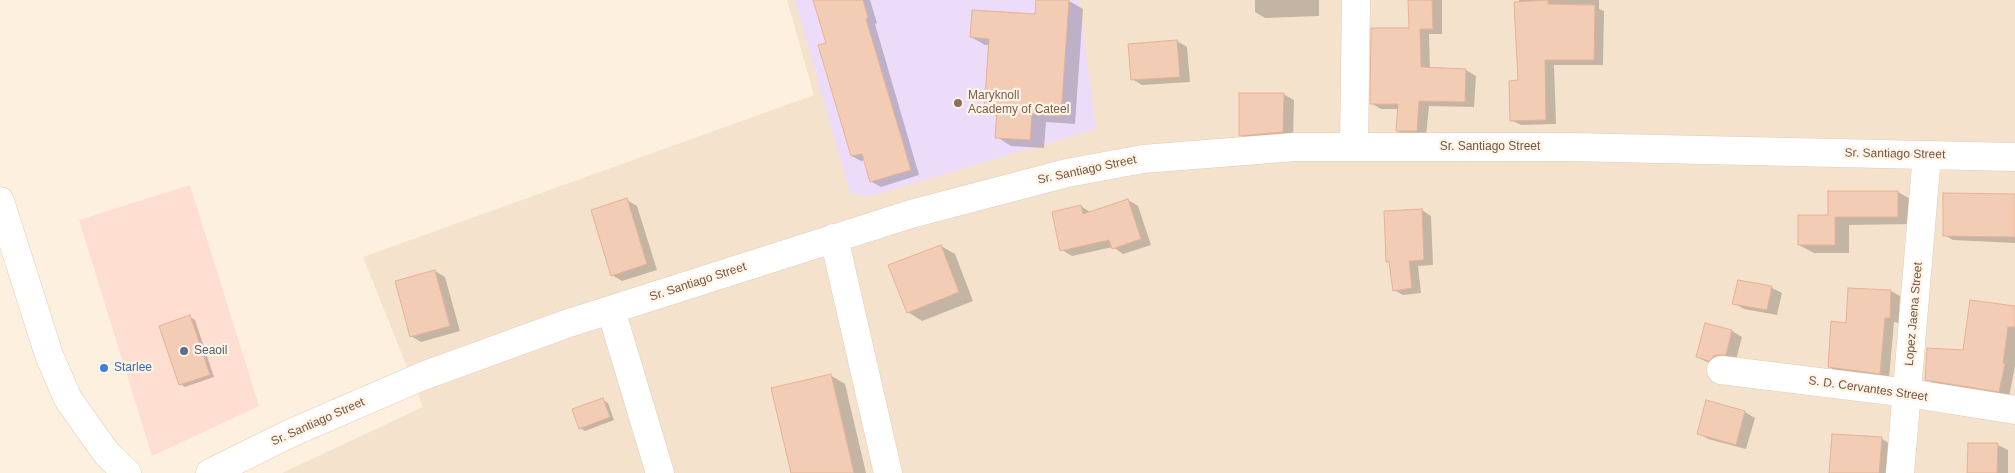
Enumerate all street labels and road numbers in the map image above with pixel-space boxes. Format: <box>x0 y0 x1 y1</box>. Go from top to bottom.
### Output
street label: Sr. Santiago Street <box>1440 140 1540 154</box>
street label: Sr. Santiago Street <box>1845 146 1945 162</box>
street label: Sr. Santiago Street <box>1036 152 1138 188</box>
street label: Sr. Santiago Street <box>648 260 748 304</box>
street label: Lopez Jaena Street <box>1902 262 1926 366</box>
street label: S. D. Cervantes Street <box>1808 374 1928 404</box>
street label: Sr. Santiago Street <box>269 395 367 449</box>

